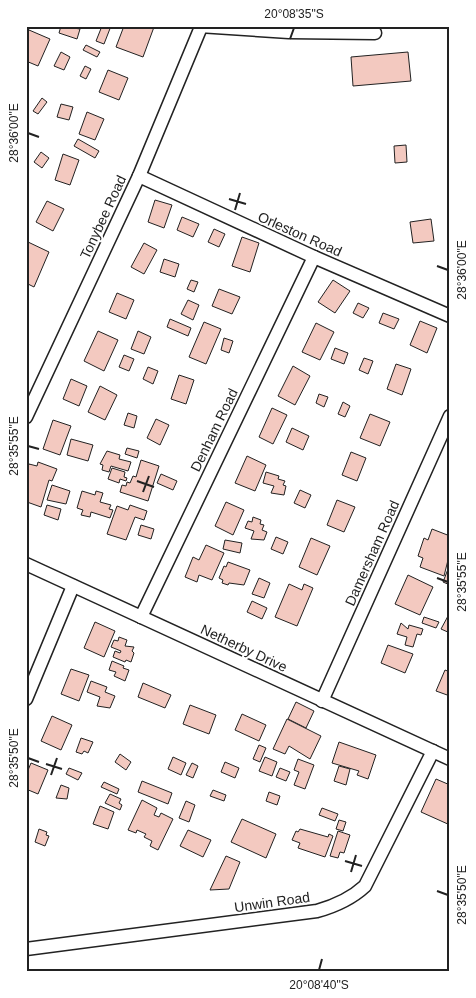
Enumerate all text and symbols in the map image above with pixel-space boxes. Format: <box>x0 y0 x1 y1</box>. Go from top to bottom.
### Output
text: 20°08'35"S <box>264 7 324 21</box>
text: 28°36'00"E <box>7 103 21 163</box>
street label: Tonybee Road <box>77 173 129 261</box>
street label: Orleston Road <box>256 208 344 260</box>
text: 28°36'00"E <box>455 240 469 300</box>
street label: Denham Road <box>187 386 241 474</box>
text: 28°35'55"E <box>7 416 21 476</box>
street label: Damersham Road <box>342 498 402 608</box>
text: 28°35'55"E <box>455 552 469 612</box>
street label: Netherby Drive <box>198 621 290 675</box>
text: 28°35'50"E <box>7 728 21 788</box>
text: 28°35'50"E <box>455 865 469 925</box>
street label: Unwin Road <box>233 889 311 915</box>
text: 20°08'40"S <box>289 978 349 992</box>

